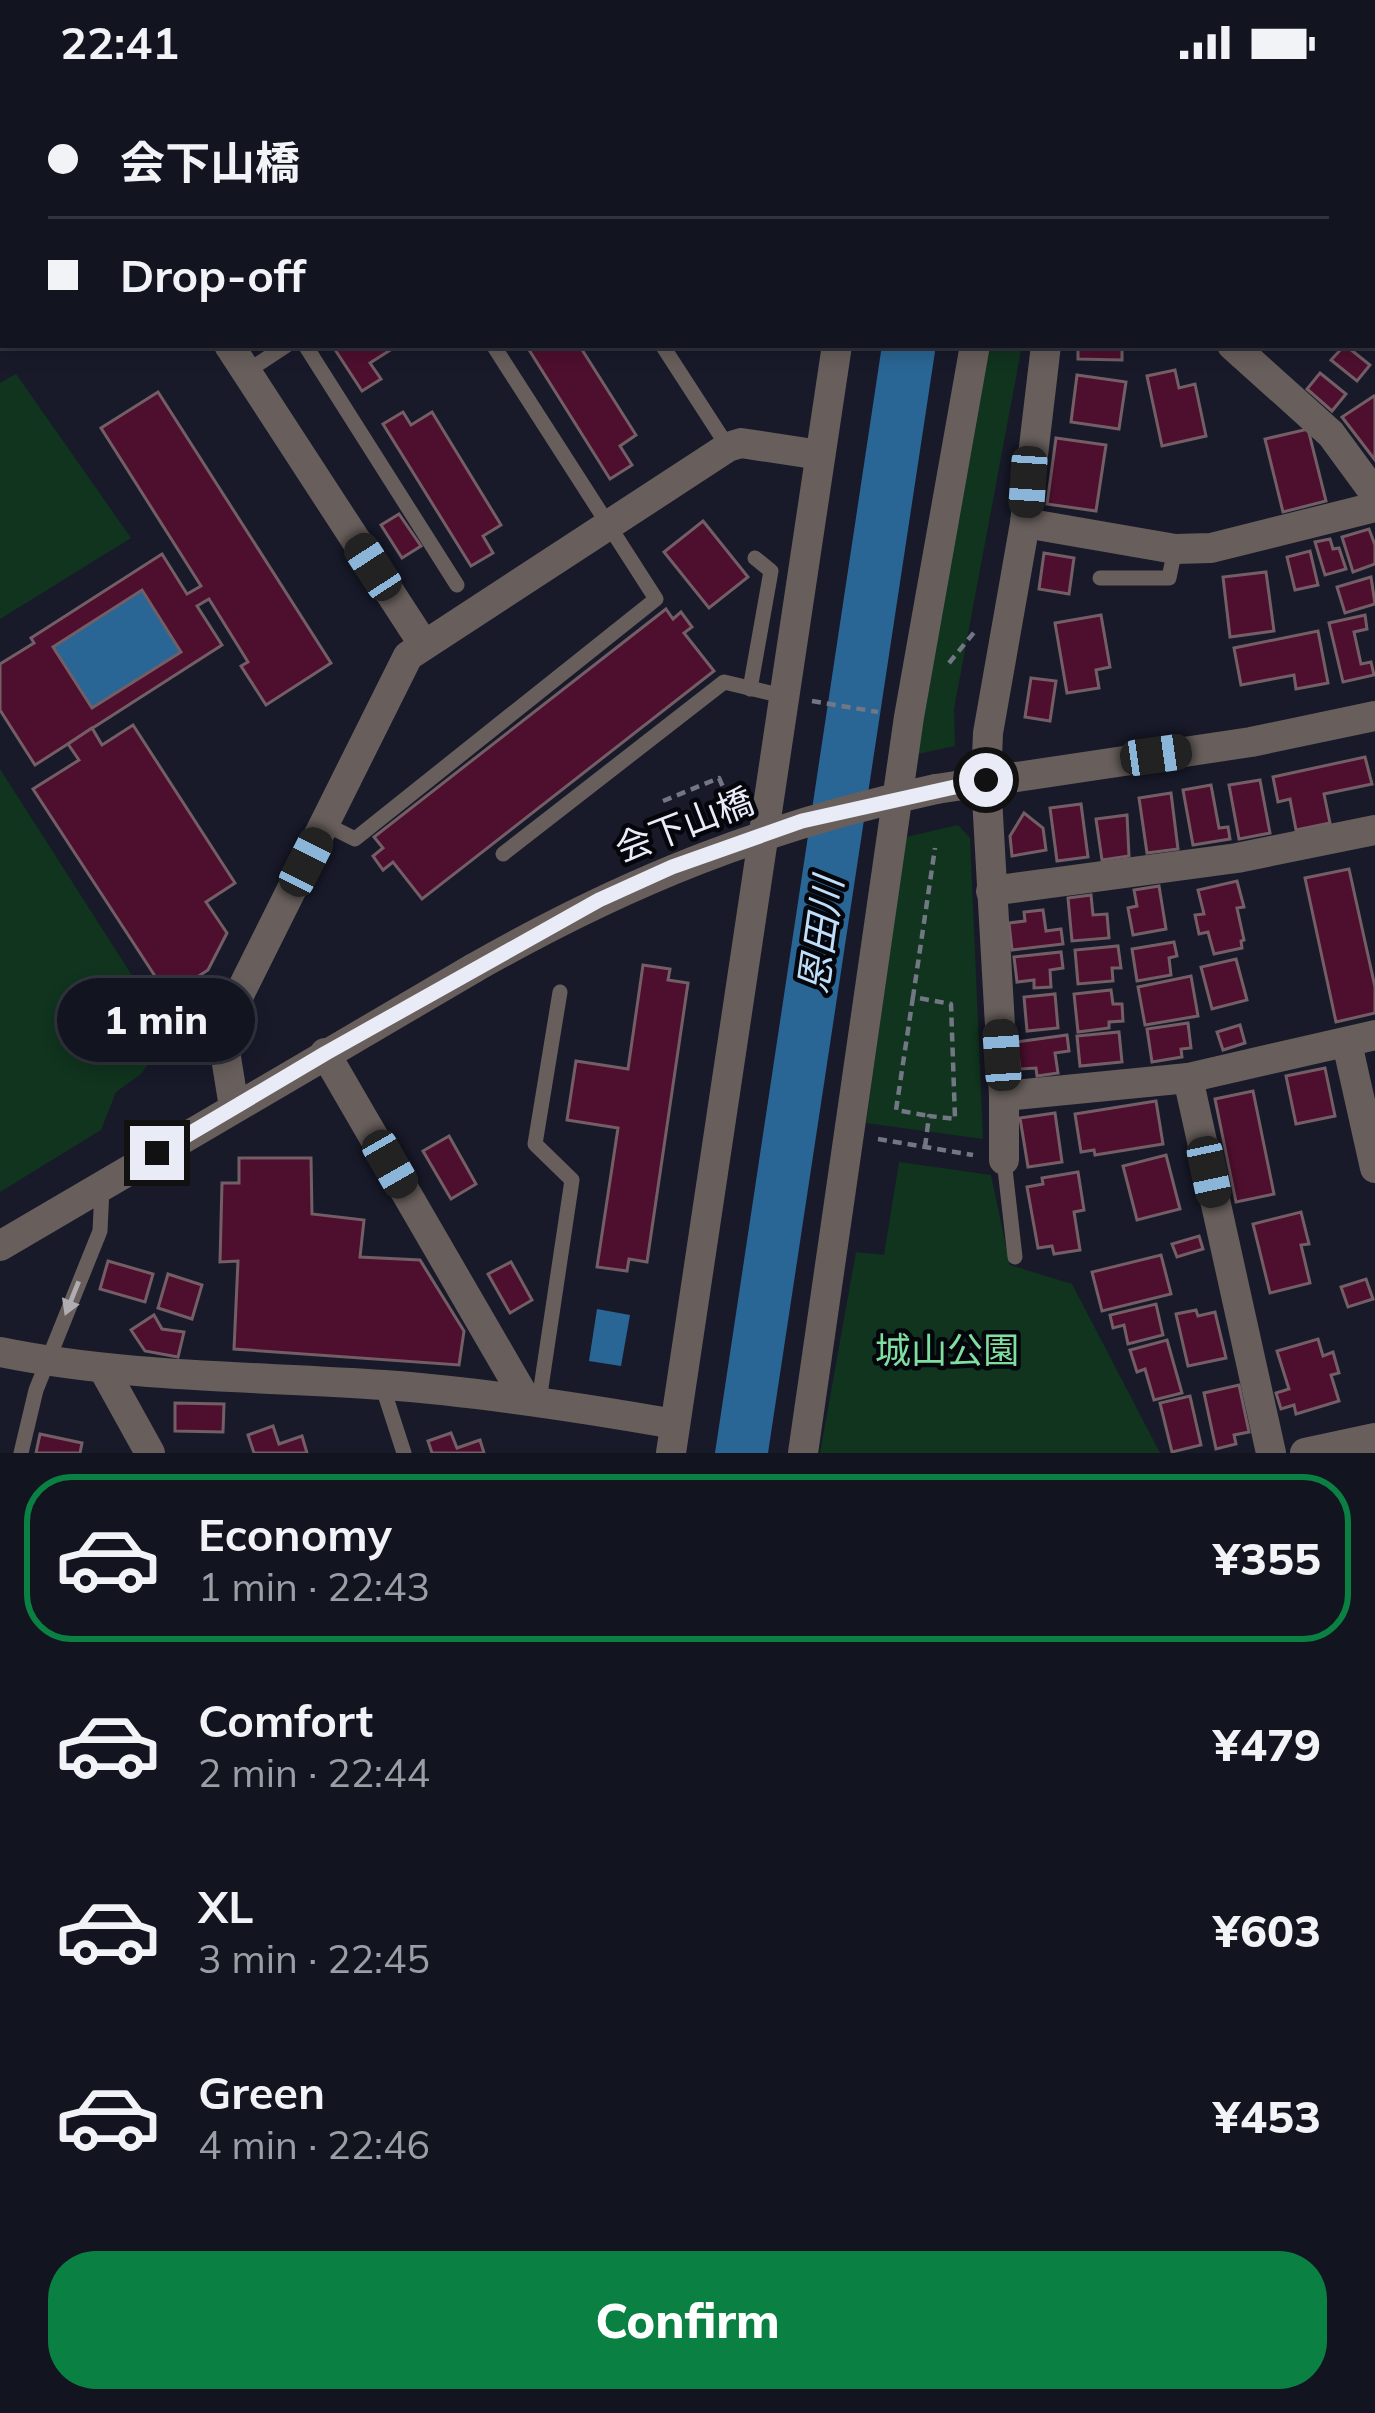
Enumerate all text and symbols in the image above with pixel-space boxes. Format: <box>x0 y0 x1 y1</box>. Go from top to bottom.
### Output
text: 22:41 <box>60 14 179 70</box>
text: 会下山橋 <box>120 134 300 190</box>
text: Drop-off <box>120 247 306 303</box>
car <box>1008 445 1048 519</box>
car <box>338 527 408 607</box>
car <box>1118 732 1194 778</box>
route start <box>959 753 1013 807</box>
street label: 会下山橋 <box>609 777 759 871</box>
car <box>274 822 338 902</box>
water label: 恩田川 <box>788 870 853 996</box>
callout: 1 min <box>58 979 256 1063</box>
text: 1 min <box>104 995 208 1044</box>
car <box>982 1018 1022 1092</box>
car <box>356 1124 424 1204</box>
route end <box>130 1126 184 1180</box>
car <box>1184 1133 1234 1211</box>
one-way arrow <box>62 1280 81 1316</box>
park label: 城山公園 <box>875 1327 1019 1372</box>
icon: car <box>54 1504 162 1612</box>
text: Economy <box>198 1506 392 1562</box>
text: ¥355 <box>1213 1530 1321 1586</box>
text: 1 min · 22:43 <box>198 1562 430 1611</box>
icon: car <box>54 1690 162 1798</box>
text: Comfort <box>198 1692 373 1748</box>
text: ¥479 <box>1213 1716 1321 1772</box>
text: 2 min · 22:44 <box>198 1748 430 1797</box>
icon: car <box>54 1876 162 1984</box>
text: XL <box>198 1878 253 1934</box>
text: ¥603 <box>1213 1902 1321 1958</box>
text: 3 min · 22:45 <box>198 1934 430 1983</box>
icon: car <box>54 2062 162 2170</box>
text: Green <box>198 2064 325 2120</box>
text: ¥453 <box>1213 2088 1321 2144</box>
text: 4 min · 22:46 <box>198 2120 430 2169</box>
button: Confirm <box>48 2251 1327 2389</box>

